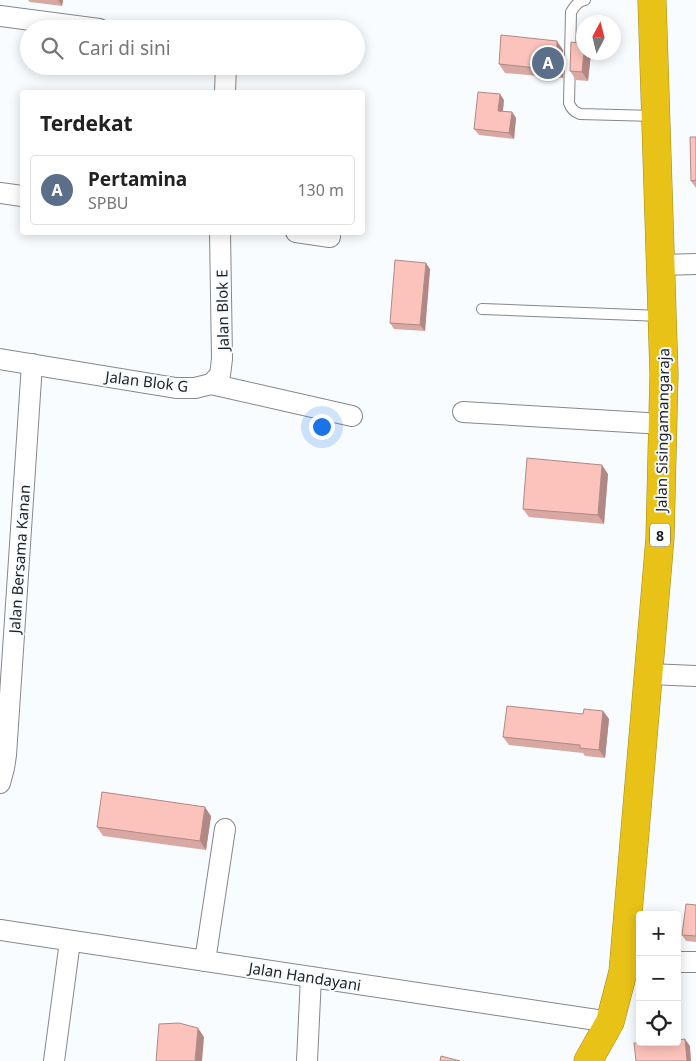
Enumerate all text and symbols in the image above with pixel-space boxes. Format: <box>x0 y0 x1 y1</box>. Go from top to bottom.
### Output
north arrow <box>576 15 621 60</box>
search box <box>20 20 365 75</box>
icon: search <box>38 34 66 62</box>
text: Cari di sini <box>78 35 171 61</box>
pin: A <box>532 44 564 82</box>
text: Terdekat <box>40 109 133 137</box>
text: Pertamina <box>88 166 187 192</box>
text: A <box>51 179 63 201</box>
text: 130 m <box>297 179 344 201</box>
text: SPBU <box>88 192 129 214</box>
street label: Jalan Blok E <box>211 269 233 353</box>
street label: Jalan Sisingamangaraja <box>651 348 673 514</box>
street label: Jalan Blok G <box>102 366 190 396</box>
your location <box>309 414 335 440</box>
street label: Jalan Bersama Kanan <box>4 484 34 636</box>
road number: 8 <box>650 524 670 546</box>
map controls <box>636 911 681 1046</box>
button: + <box>636 911 681 956</box>
button: − <box>636 956 681 1001</box>
street label: Jalan Handayani <box>245 957 363 995</box>
button: locate <box>636 1001 681 1046</box>

